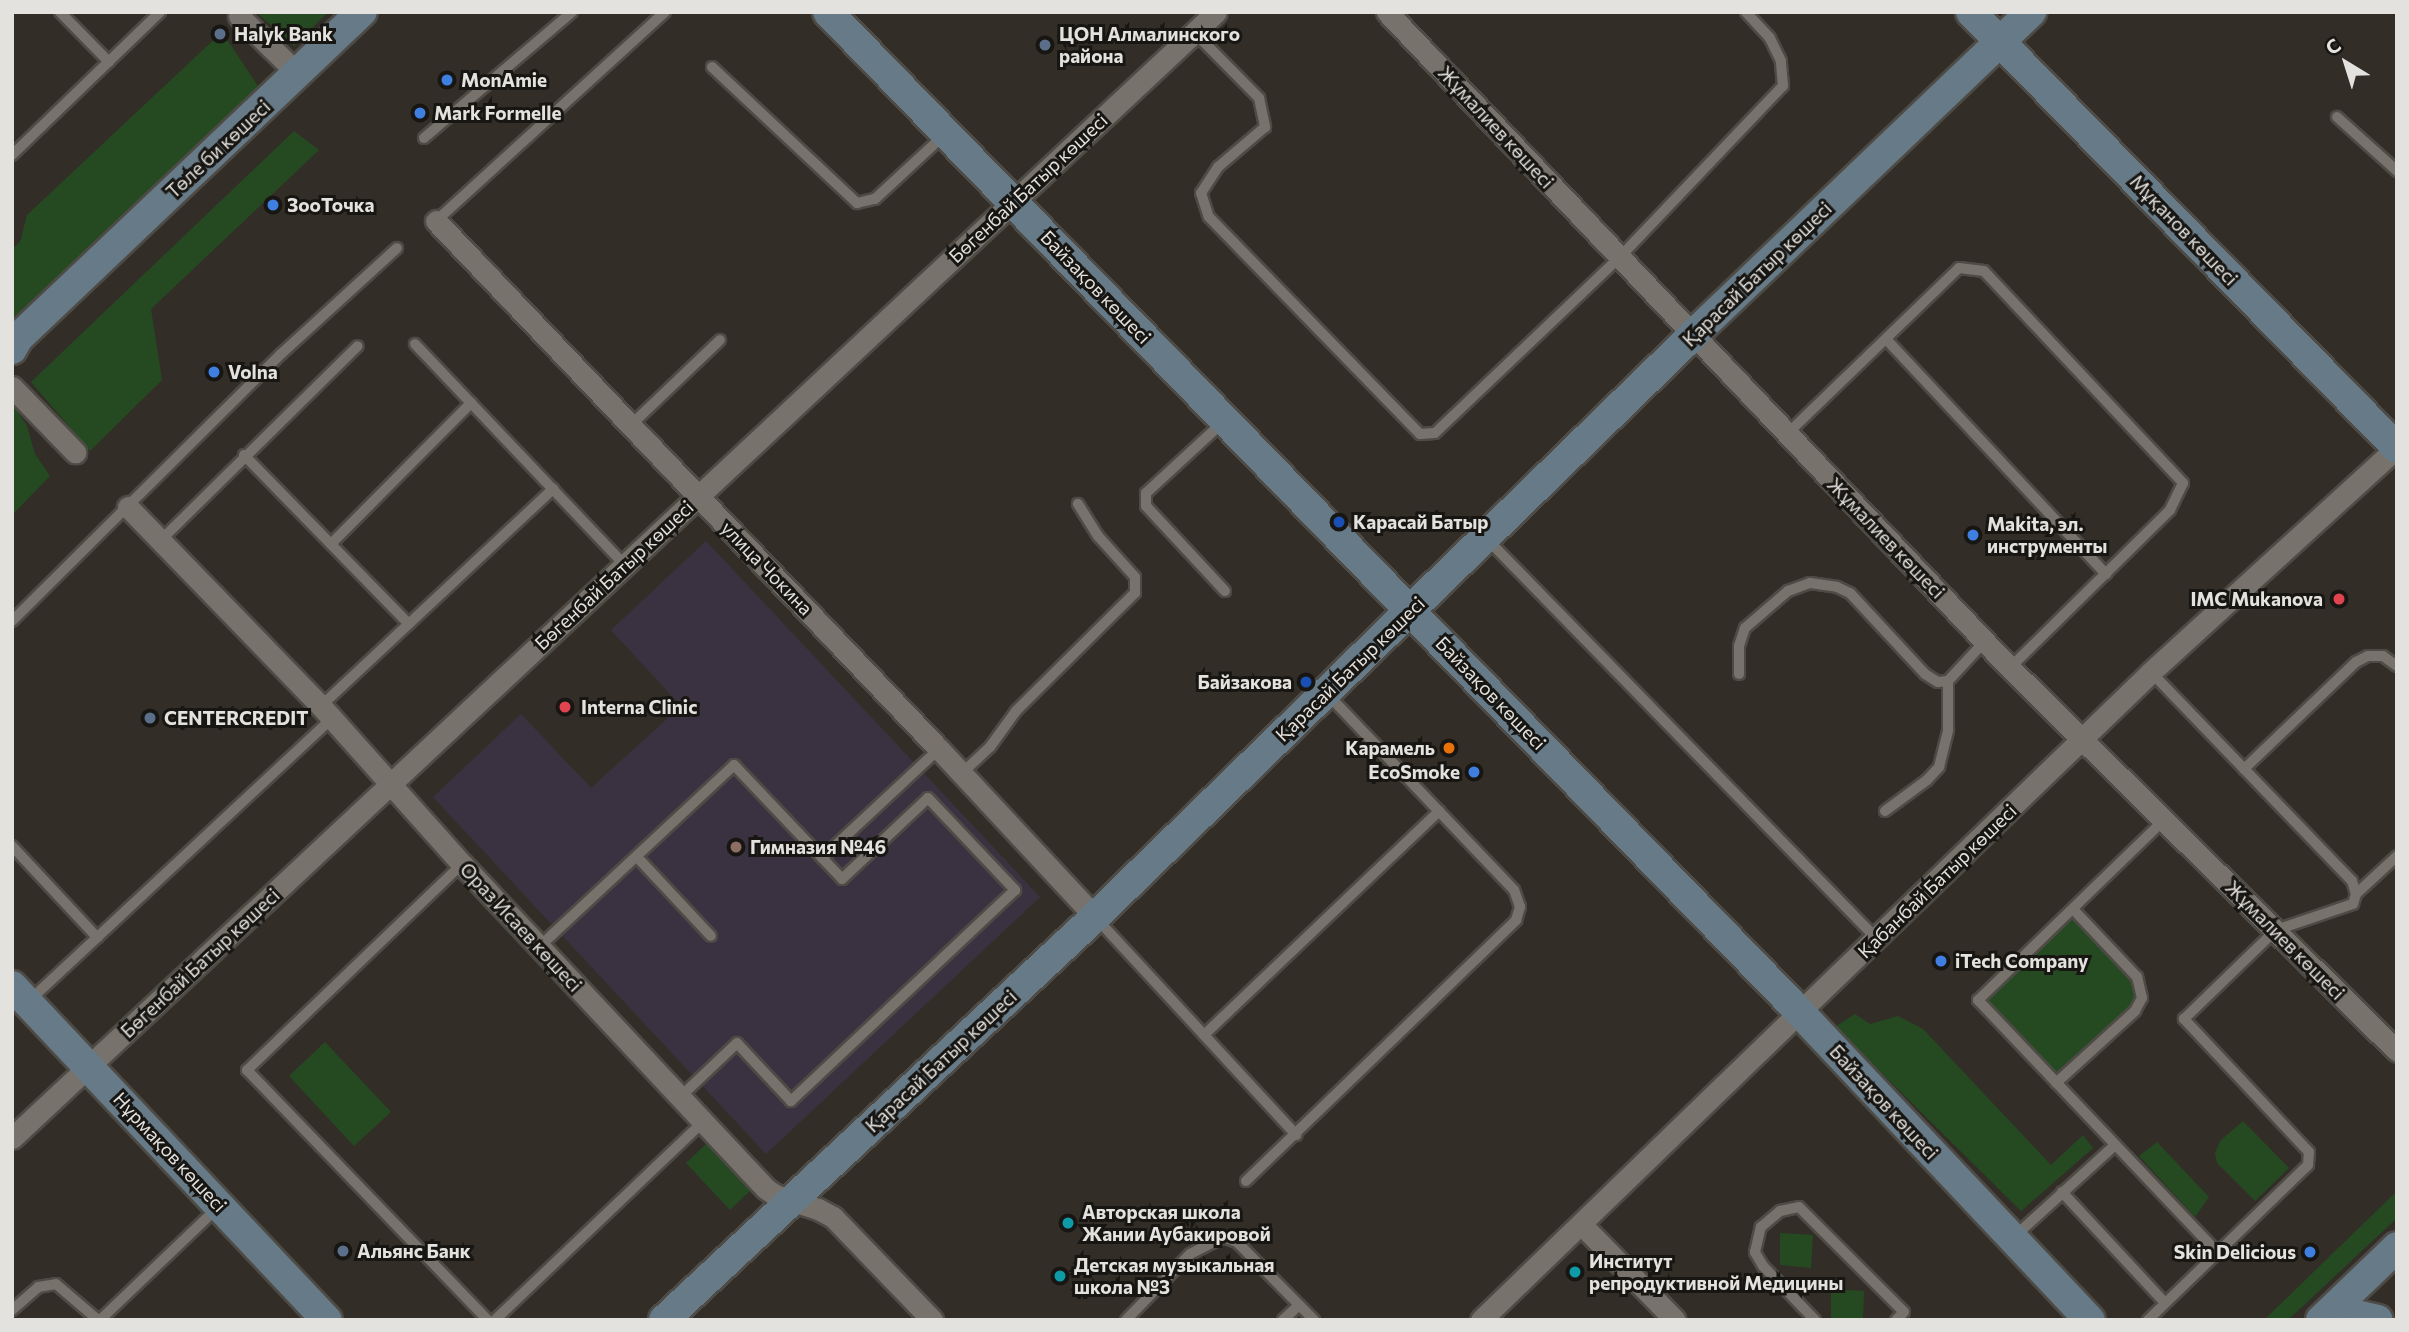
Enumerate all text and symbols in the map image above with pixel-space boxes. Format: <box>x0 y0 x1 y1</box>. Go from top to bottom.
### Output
place label: Halyk Bank <box>234 23 333 45</box>
place label: ЦОН Алмалинского района <box>1059 23 1240 67</box>
marker: Halyk Bank <box>212 26 228 42</box>
north arrow <box>2311 28 2381 98</box>
text: С <box>2321 33 2345 59</box>
marker: ЦОН Алмалинского района <box>1037 37 1053 53</box>
street label: Жұмалиев көшесі <box>1434 61 1558 193</box>
place label: MonAmie <box>461 69 547 91</box>
marker: MonAmie <box>439 72 455 88</box>
street label: Төле би көшесі <box>161 95 275 203</box>
place label: Mark Formelle <box>434 102 561 124</box>
marker: Mark Formelle <box>412 105 428 121</box>
street label: Бөгенбай Батыр көшесі <box>944 109 1112 267</box>
street label: Мұқанов көшесі <box>2125 170 2243 290</box>
place label: ЗооТочка <box>287 194 374 216</box>
marker: ЗооТочка <box>265 197 281 213</box>
street label: Қарасай Батыр көшесі <box>1678 197 1836 351</box>
street label: Байзақов көшесі <box>1036 226 1156 348</box>
place label: Volna <box>228 361 278 383</box>
marker: Volna <box>206 364 222 380</box>
street label: Жұмалиев көшесі <box>1823 473 1949 603</box>
street label: Бөгенбай Батыр көшесі <box>530 496 698 654</box>
place label: Карасай Батыр <box>1353 511 1489 533</box>
place label: Makita, эл. инструменты <box>1987 513 2107 557</box>
marker: Карасай Батыр <box>1331 514 1347 530</box>
street label: улица Чокина <box>717 516 817 620</box>
marker: Makita, эл. инструменты <box>1965 527 1981 543</box>
place label: IMC Mukanova <box>2190 588 2323 610</box>
marker: IMC Mukanova <box>2329 589 2349 609</box>
street label: Қарасай Батыр көшесі <box>1271 592 1429 746</box>
street label: Байзақов көшесі <box>1431 632 1551 754</box>
place label: Байзакова <box>1197 671 1292 693</box>
marker: Байзакова <box>1298 674 1314 690</box>
place label: Interna Clinic <box>581 696 697 718</box>
marker: Interna Clinic <box>555 697 575 717</box>
place label: CENTERCREDIT <box>164 707 309 729</box>
marker: CENTERCREDIT <box>142 710 158 726</box>
place label: Карамель <box>1345 737 1435 759</box>
marker: Карамель <box>1441 740 1457 756</box>
place label: EcoSmoke <box>1368 761 1460 783</box>
marker: EcoSmoke <box>1466 764 1482 780</box>
street label: Қабанбай Батыр көшесі <box>1853 799 2021 963</box>
place label: Гимназия №46 <box>750 836 886 858</box>
marker: Гимназия №46 <box>728 839 744 855</box>
street label: Ораз Исаев көшесі <box>455 858 587 996</box>
street label: Жұмалиев көшесі <box>2221 876 2349 1004</box>
street label: Бөгенбай Батыр көшесі <box>116 884 284 1042</box>
place label: iTech Company <box>1955 950 2088 972</box>
marker: iTech Company <box>1933 953 1949 969</box>
street label: Қарасай Батыр көшесі <box>861 985 1021 1137</box>
street label: Байзақов көшесі <box>1825 1040 1943 1164</box>
street label: Нұрмақов көшесі <box>109 1087 231 1217</box>
place label: Авторская школа Жании Аубакировой <box>1082 1201 1271 1245</box>
marker: Авторская школа Жании Аубакировой <box>1060 1215 1076 1231</box>
place label: Альянс Банк <box>357 1240 471 1262</box>
place label: Skin Delicious <box>2174 1241 2296 1263</box>
marker: Альянс Банк <box>335 1243 351 1259</box>
marker: Skin Delicious <box>2302 1244 2318 1260</box>
place label: Институт репродуктивной Медицины <box>1589 1250 1843 1294</box>
place label: Детская музыкальная школа №3 <box>1074 1254 1275 1298</box>
marker: Институт репродуктивной Медицины <box>1567 1264 1583 1280</box>
marker: Детская музыкальная школа №3 <box>1052 1268 1068 1284</box>

